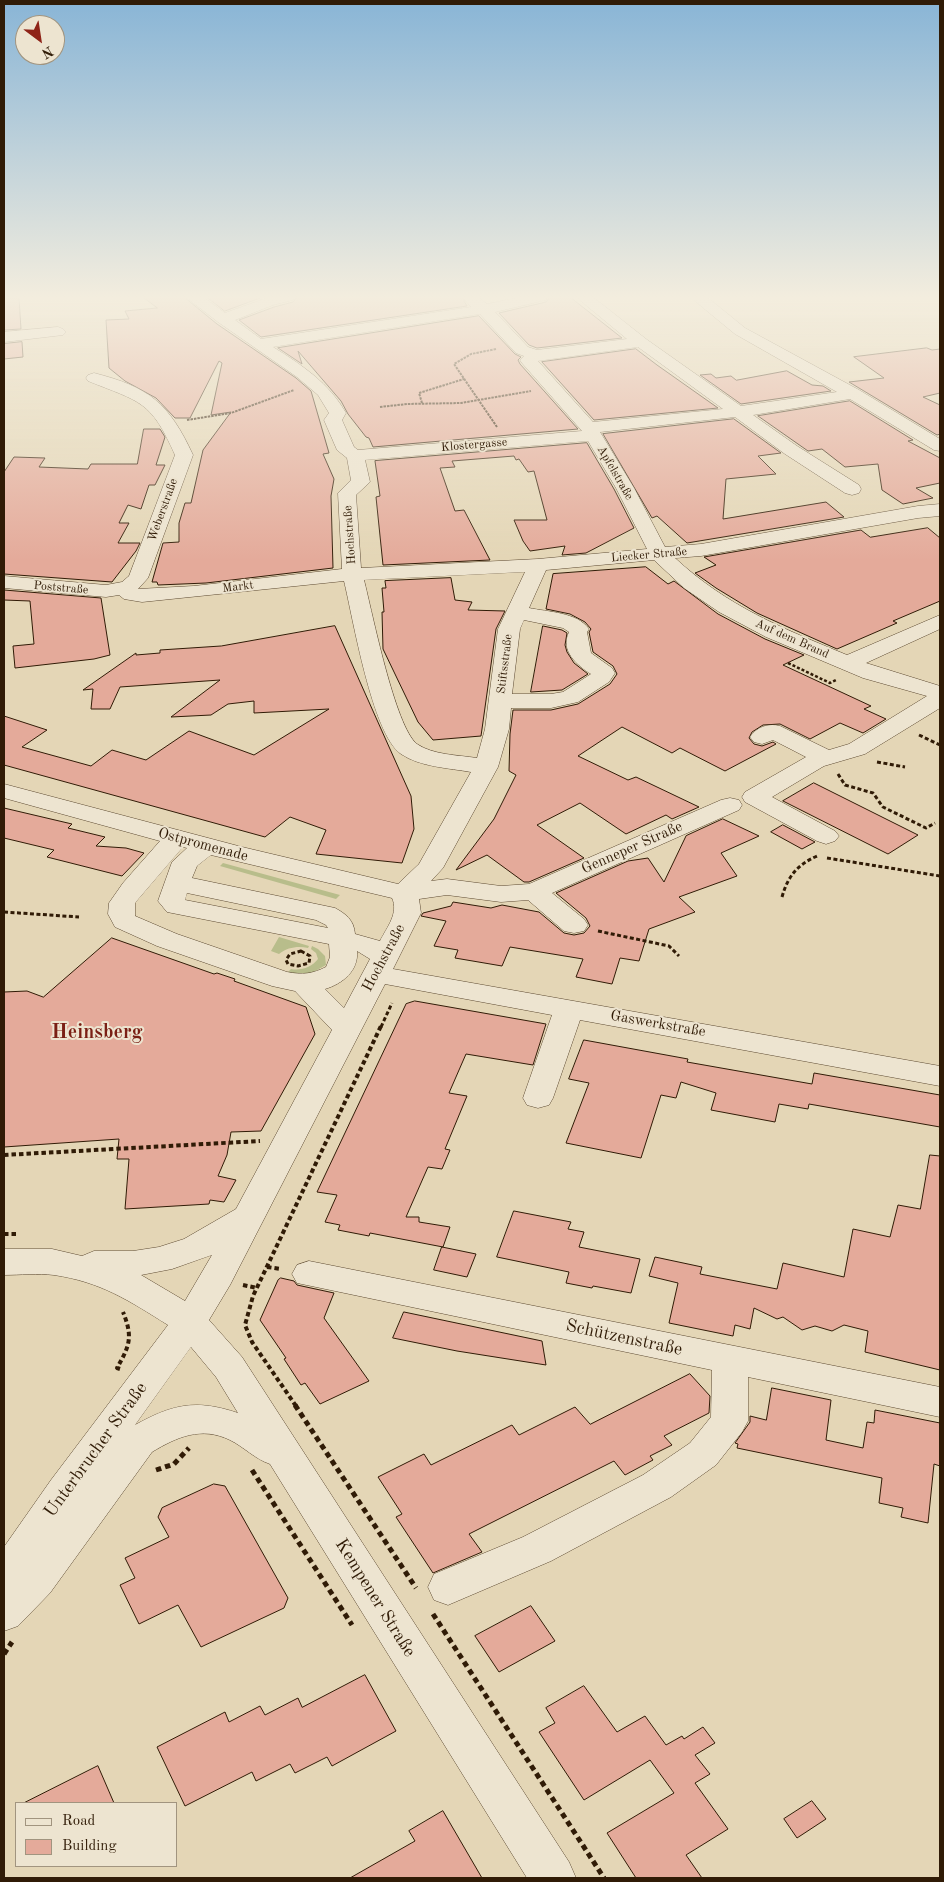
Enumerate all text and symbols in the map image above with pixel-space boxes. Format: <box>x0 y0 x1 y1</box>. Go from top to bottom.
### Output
north arrow <box>15 15 65 65</box>
text: N <box>39 43 55 61</box>
street label: Klostergasse <box>440 435 508 455</box>
street label: Apfelstraße <box>594 443 636 503</box>
street label: Weberstraße <box>145 477 181 543</box>
street label: Hochstraße <box>341 505 359 565</box>
street label: Liecker Straße <box>610 544 688 566</box>
street label: Poststraße <box>33 578 89 598</box>
street label: Markt <box>222 578 254 596</box>
street label: Auf dem Brand <box>753 616 831 662</box>
street label: Stiftsstraße <box>494 633 516 695</box>
street label: Genneper Straße <box>579 818 685 878</box>
street label: Ostpromenade <box>156 824 250 866</box>
street label: Hochstraße <box>359 921 409 995</box>
street label: Gaswerkstraße <box>609 1007 707 1041</box>
district label: Heinsberg <box>51 1021 143 1045</box>
street label: Schützenstraße <box>564 1315 684 1361</box>
street label: Unterbrucher Straße <box>40 1378 152 1522</box>
street label: Kempener Straße <box>330 1535 420 1661</box>
legend <box>15 1802 178 1867</box>
text: Road <box>62 1814 95 1829</box>
text: Building <box>62 1839 117 1854</box>

